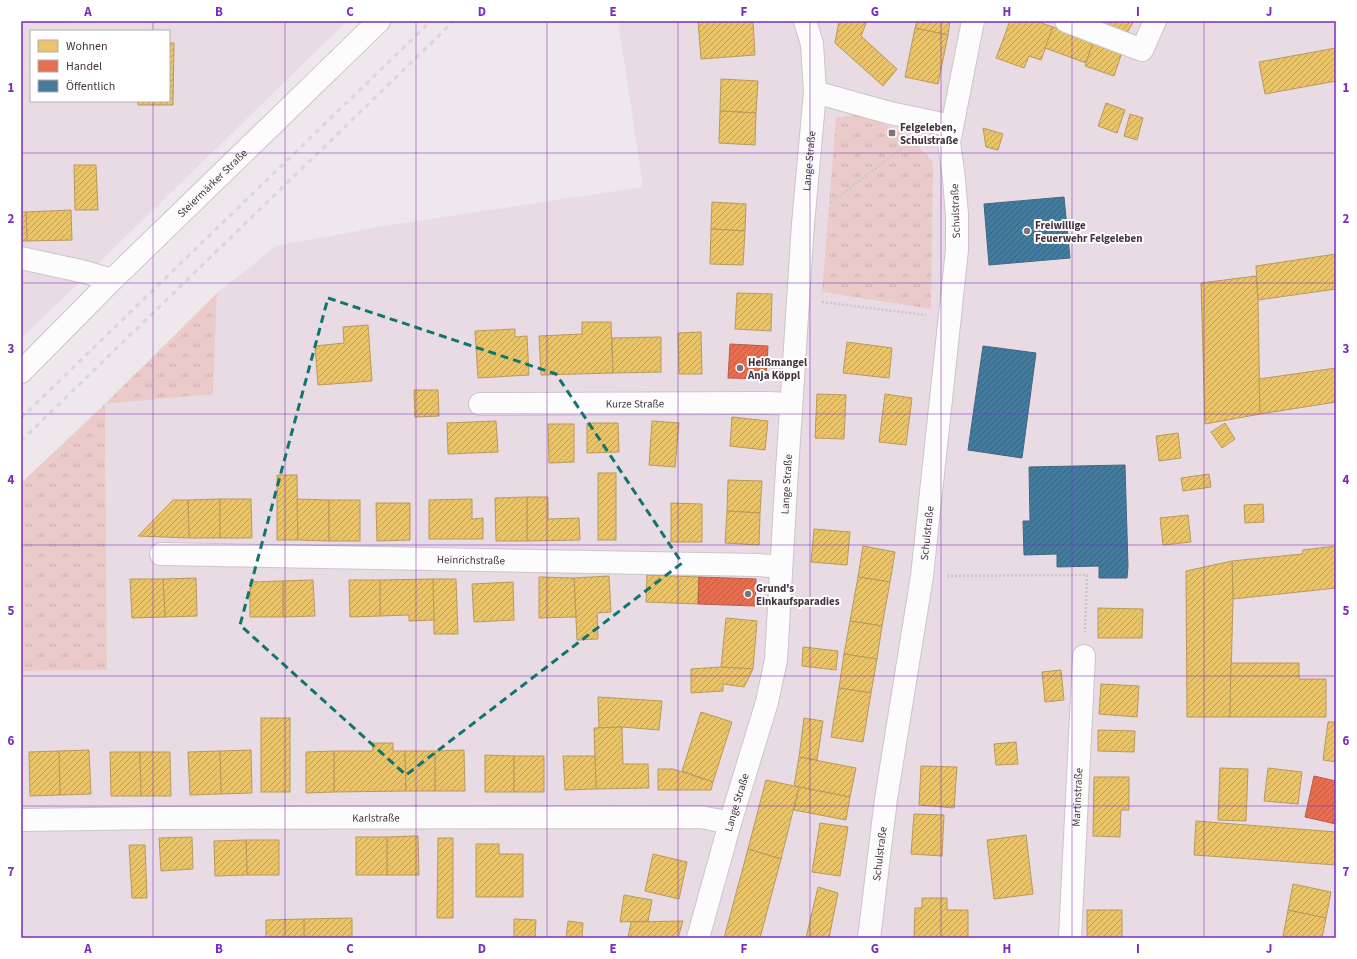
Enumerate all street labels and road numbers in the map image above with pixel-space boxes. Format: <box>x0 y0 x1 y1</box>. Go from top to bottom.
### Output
street label: Lange Straße <box>799 130 819 192</box>
street label: Steiermärker Straße <box>174 145 251 221</box>
street label: Schulstraße <box>947 183 964 239</box>
street label: Kurze Straße <box>606 396 665 412</box>
street label: Lange Straße <box>777 453 796 515</box>
street label: Schulstraße <box>917 505 938 561</box>
street label: Heinrichstraße <box>437 552 506 568</box>
street label: Martinstraße <box>1069 767 1086 827</box>
street label: Lange Straße <box>721 771 753 833</box>
street label: Karlstraße <box>352 811 400 826</box>
street label: Schulstraße <box>869 825 891 882</box>

